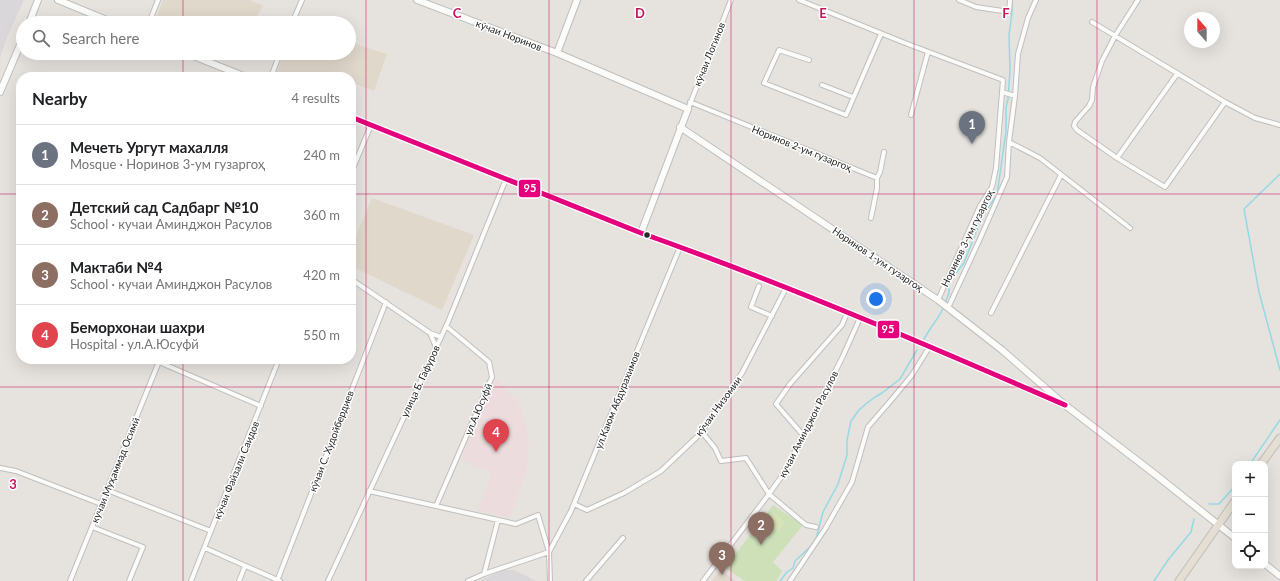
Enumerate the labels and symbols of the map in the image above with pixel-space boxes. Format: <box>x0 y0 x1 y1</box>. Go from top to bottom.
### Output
text: C <box>453 5 462 21</box>
text: D <box>635 5 645 21</box>
text: E <box>819 5 827 21</box>
text: F <box>1002 5 1010 21</box>
north arrow <box>1184 12 1220 48</box>
street label: кӯчаи Норинов <box>474 17 544 53</box>
street label: кӯчаи Логинов <box>691 20 727 88</box>
pin: 1 <box>959 111 985 144</box>
street label: Норинов 2-ум гузаргоҳ <box>750 122 854 174</box>
line badge: 95 <box>518 179 541 198</box>
text: 95 <box>524 181 536 194</box>
street label: Норинов 3-ум гузаргоҳ <box>938 187 996 289</box>
street label: Норинов 1-ум гузаргоҳ <box>830 224 926 294</box>
unlabelled marker <box>642 230 652 240</box>
your location <box>866 289 886 309</box>
line badge: 95 <box>877 320 900 339</box>
text: 95 <box>882 322 894 335</box>
street label: улица Б. Гафуров <box>398 343 442 419</box>
street label: ул.Каюм Абдурахимов <box>592 349 642 451</box>
street label: кучаи Аминджон Расулов <box>776 368 840 479</box>
street label: кӯчаи Низомии <box>692 374 744 438</box>
street label: ул.А.Юсуфй <box>462 381 494 437</box>
street label: кӯчаи С. Худойбердиев <box>306 389 356 493</box>
street label: кучаи Муҳаммад Осимй <box>88 415 142 524</box>
street label: кӯчаи Файзали Саидов <box>211 419 261 521</box>
pin: 4 <box>483 419 509 452</box>
text: 3 <box>9 476 17 492</box>
pin: 2 <box>748 512 774 545</box>
pin: 3 <box>709 542 735 575</box>

